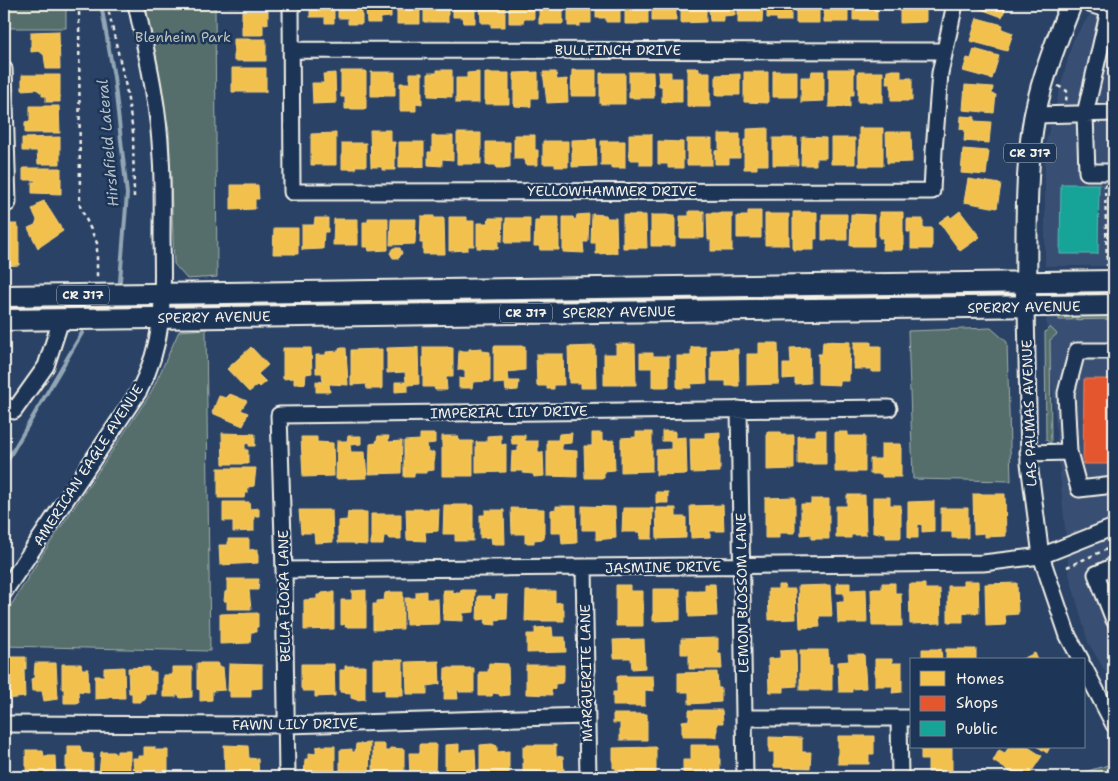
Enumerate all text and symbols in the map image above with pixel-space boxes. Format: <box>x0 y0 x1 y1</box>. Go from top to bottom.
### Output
park label: Blenheim Park <box>135 28 231 46</box>
street label: BULLFINCH DRIVE <box>555 41 681 59</box>
water label: Hirshfield Lateral <box>92 78 124 208</box>
road number: CR J17 <box>1004 144 1056 162</box>
street label: YELLOWHAMMER DRIVE <box>527 182 697 200</box>
road number: CR J17 <box>57 286 109 304</box>
street label: SPERRY AVENUE <box>967 297 1081 317</box>
street label: SPERRY AVENUE <box>562 302 676 322</box>
road number: CR J17 <box>500 304 552 322</box>
street label: SPERRY AVENUE <box>157 307 271 327</box>
street label: LAS PALMAS AVENUE <box>1017 339 1041 487</box>
street label: AMERICAN EAGLE AVENUE <box>29 381 147 549</box>
street label: IMPERIAL LILY DRIVE <box>430 402 588 422</box>
street label: LEMON BLOSSOM LANE <box>732 513 752 673</box>
street label: BELLA FLORA LANE <box>274 530 294 662</box>
street label: JASMINE DRIVE <box>605 557 722 577</box>
street label: MARGUERITE LANE <box>576 604 596 742</box>
legend <box>910 658 1086 748</box>
text: Homes <box>956 669 1004 689</box>
text: Shops <box>956 693 998 713</box>
street label: FAWN LILY DRIVE <box>232 714 358 734</box>
text: Public <box>956 719 998 739</box>

